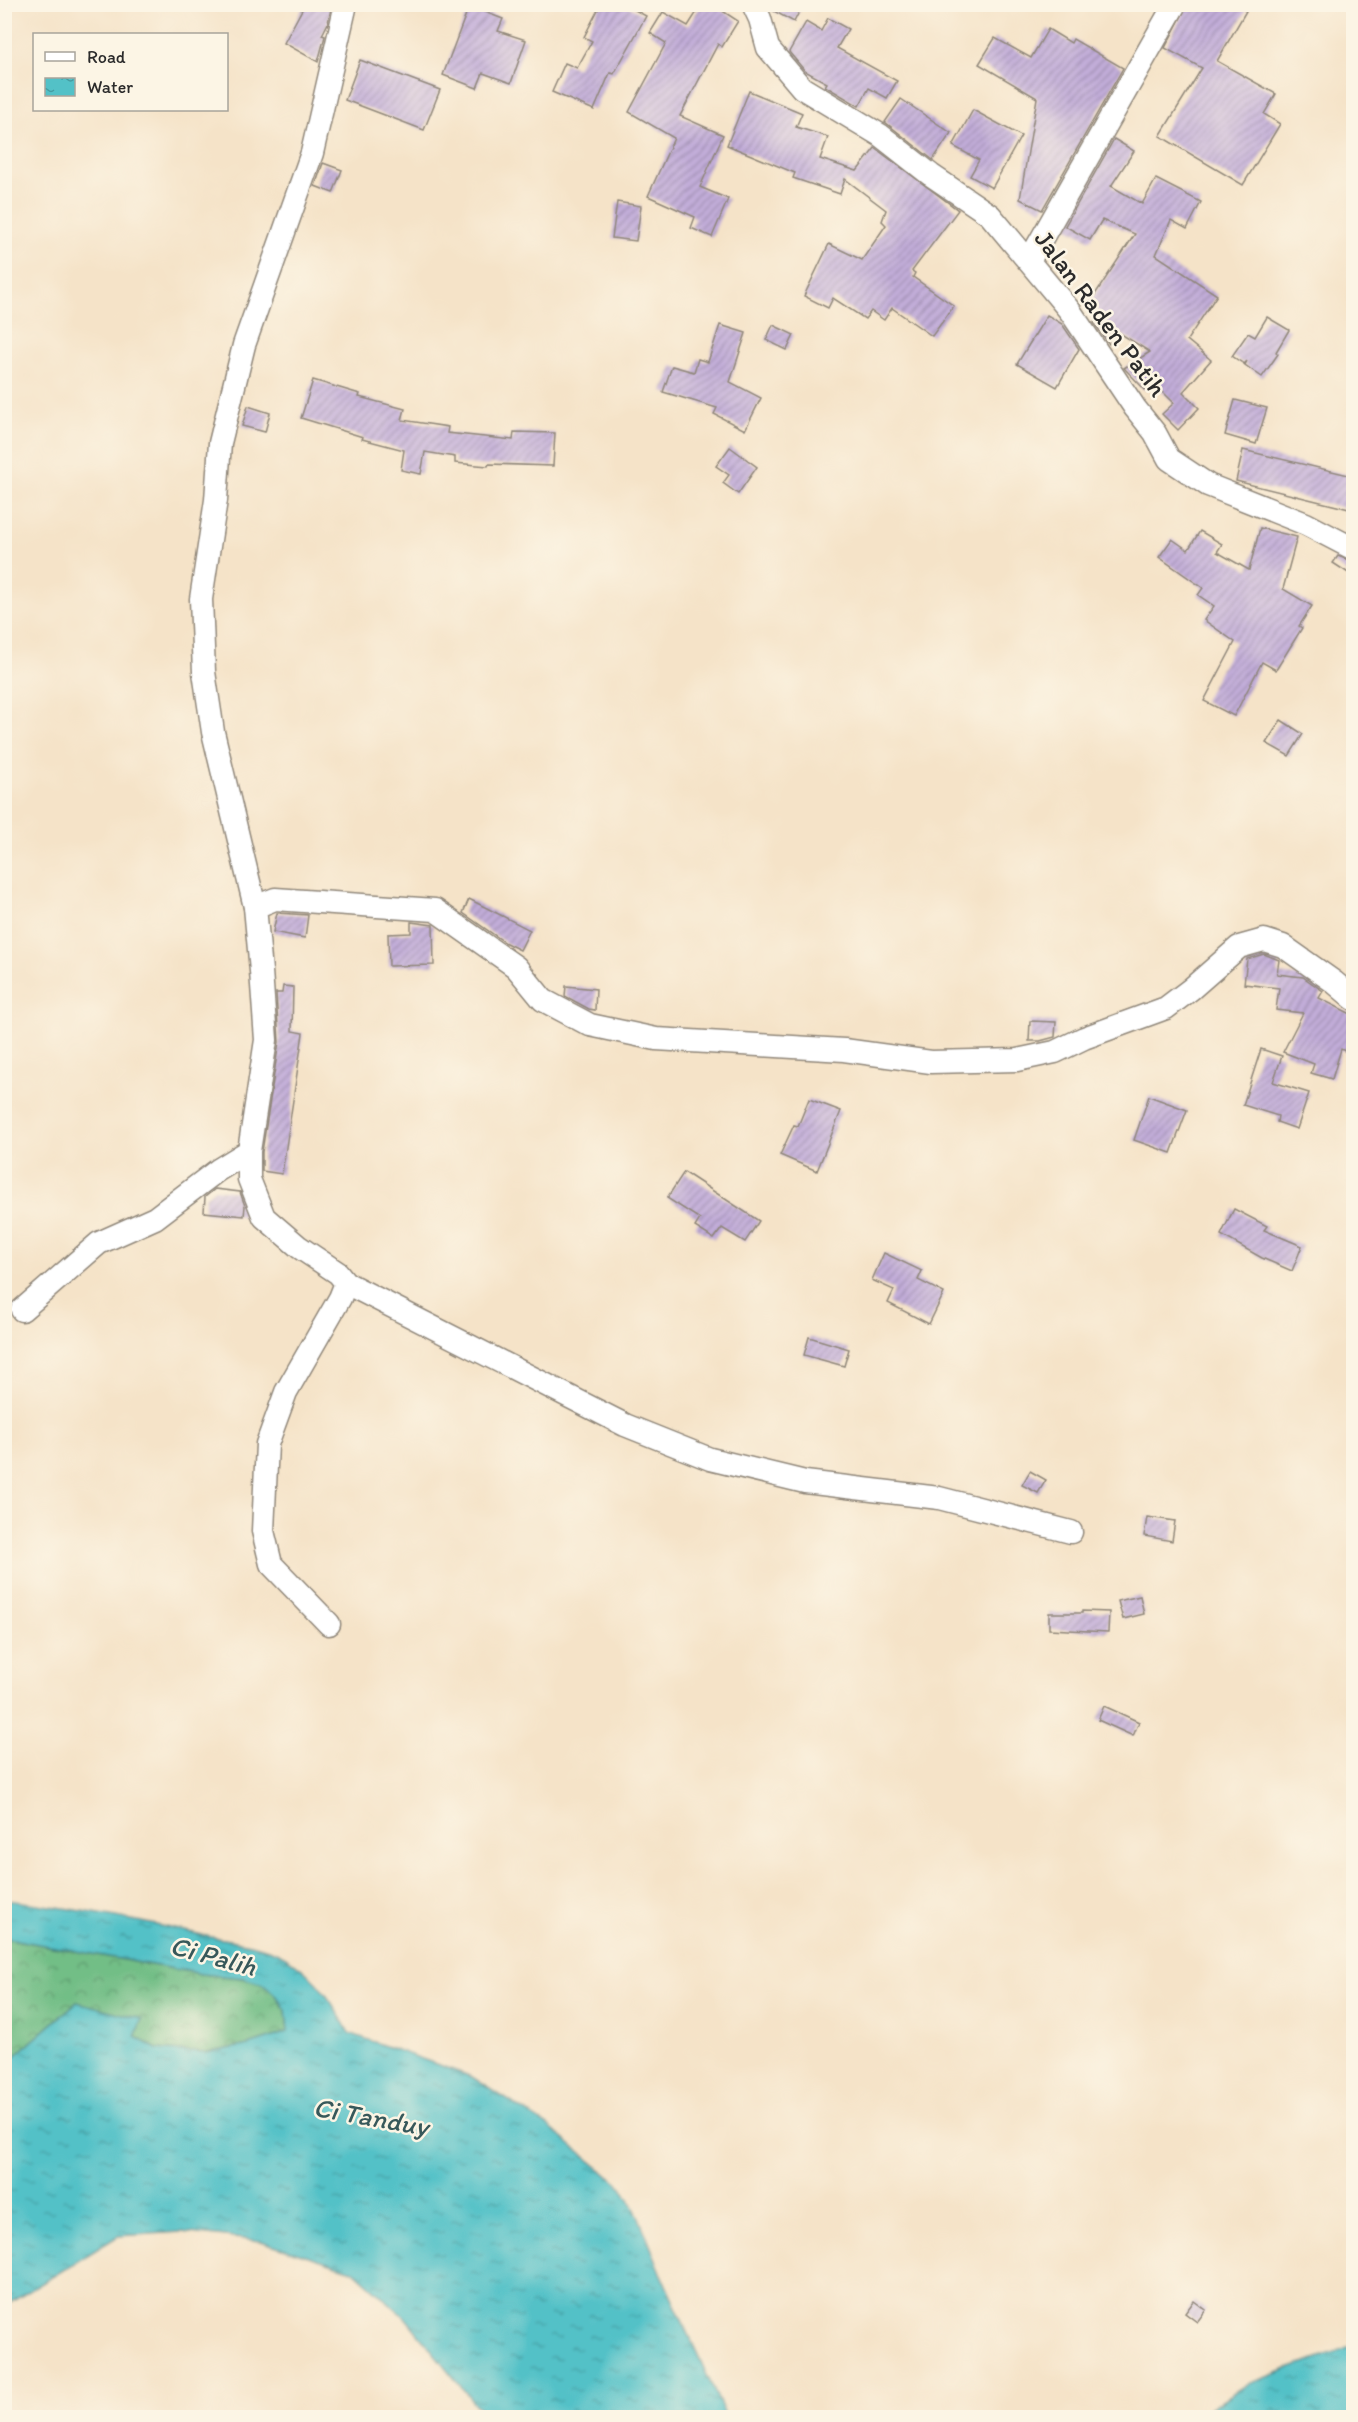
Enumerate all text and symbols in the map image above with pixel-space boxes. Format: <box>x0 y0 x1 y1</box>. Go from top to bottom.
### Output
legend <box>33 33 228 111</box>
text: Road <box>87 46 126 68</box>
text: Water <box>87 76 133 98</box>
street label: Jalan Raden Patih <box>1028 223 1174 403</box>
water label: Ci Palih <box>167 1928 260 1983</box>
water label: Ci Tanduy <box>311 2090 434 2143</box>

